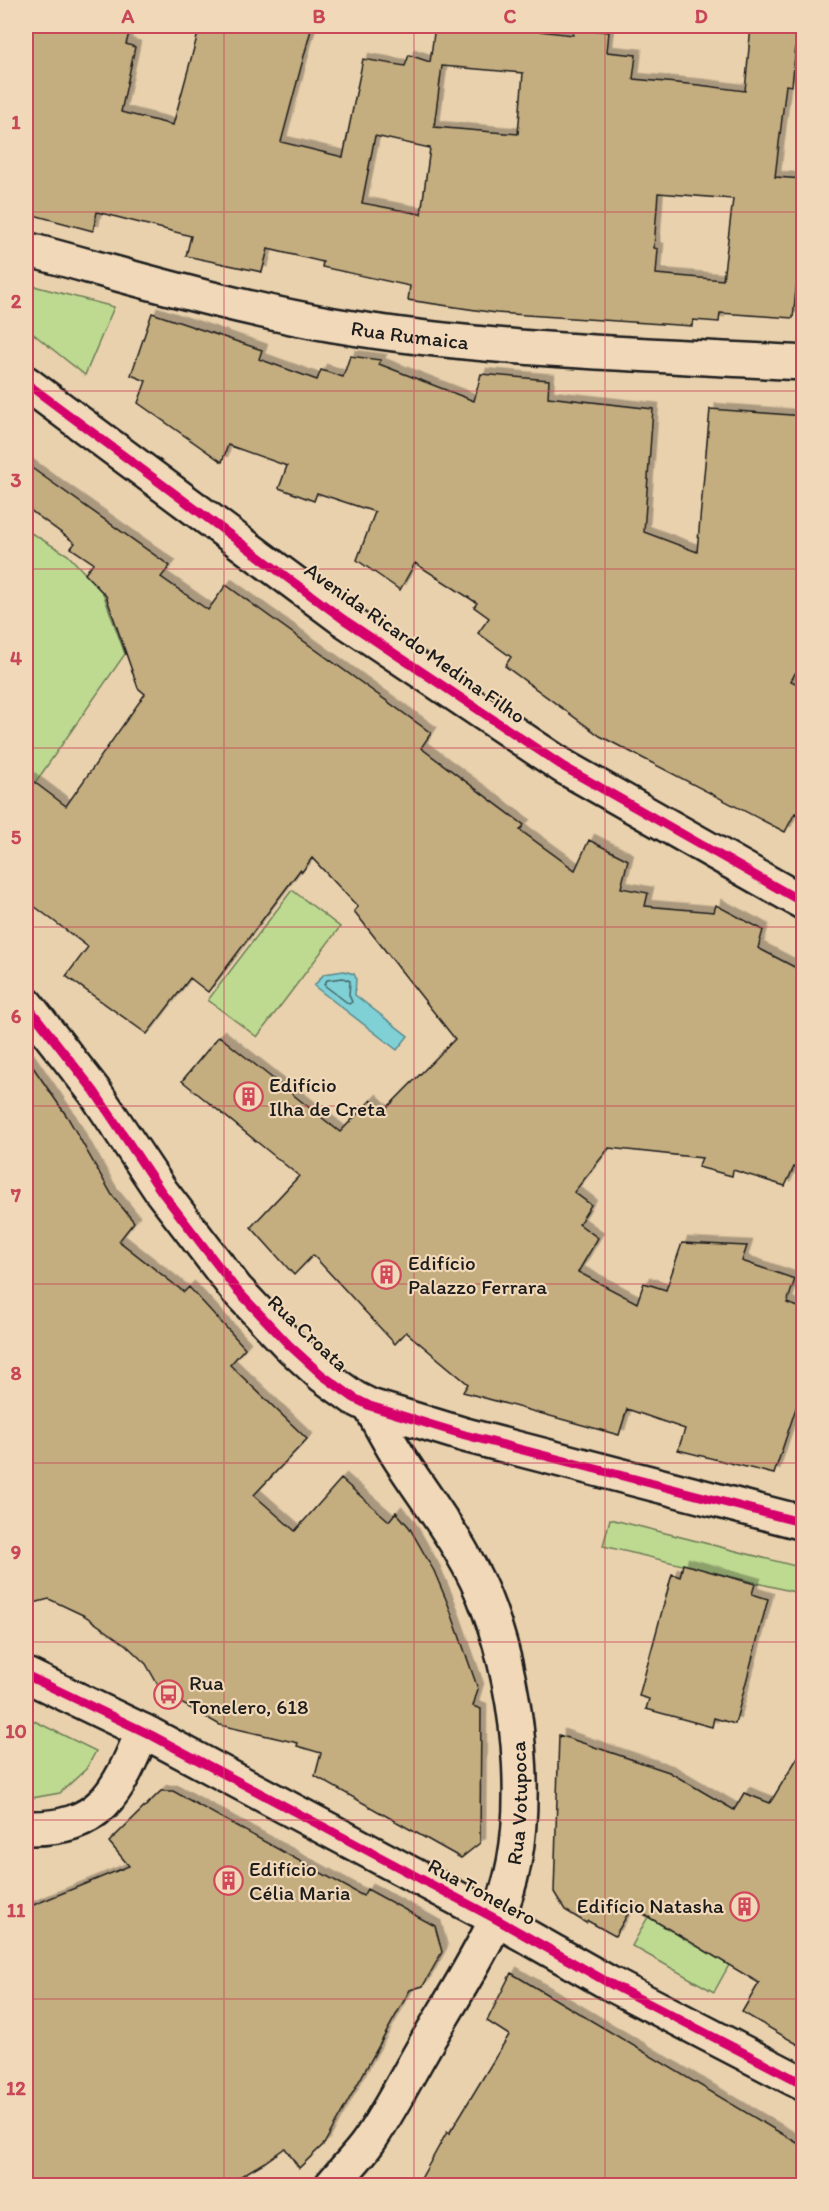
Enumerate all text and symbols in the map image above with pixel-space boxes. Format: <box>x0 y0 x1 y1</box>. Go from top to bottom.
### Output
text: A <box>121 4 135 28</box>
text: B <box>313 4 326 28</box>
text: C <box>504 4 517 28</box>
text: D <box>694 4 708 28</box>
text: 1 <box>11 110 21 134</box>
text: 2 <box>11 289 22 313</box>
street label: Rua Rumaica <box>349 315 470 354</box>
text: 3 <box>11 468 22 492</box>
street label: Avenida Ricardo Medina Filho <box>300 557 531 728</box>
text: 4 <box>10 646 22 670</box>
text: 5 <box>11 825 22 849</box>
text: 6 <box>11 1004 22 1028</box>
place label: Edifício Ilha de Creta <box>269 1072 386 1121</box>
building icon: Edifício Ilha de Creta <box>232 1081 264 1113</box>
text: 7 <box>10 1183 21 1207</box>
place label: Edifício Palazzo Ferrara <box>408 1250 547 1299</box>
building icon: Edifício Palazzo Ferrara <box>371 1259 403 1291</box>
street label: Rua Croata <box>263 1289 354 1376</box>
text: 8 <box>11 1361 22 1385</box>
text: 9 <box>11 1540 21 1564</box>
place label: Rua Tonelero, 618 <box>189 1670 309 1719</box>
bus stop icon: Rua Tonelero, 618 <box>152 1679 184 1711</box>
text: 10 <box>5 1719 27 1743</box>
street label: Rua Votupoca <box>501 1740 532 1867</box>
street label: Rua Tonelero <box>424 1853 540 1930</box>
place label: Edifício Célia Maria <box>249 1856 350 1905</box>
building icon: Edifício Célia Maria <box>212 1865 244 1897</box>
building icon: Edifício Natasha <box>729 1890 761 1922</box>
place label: Edifício Natasha <box>577 1893 724 1918</box>
text: 11 <box>7 1898 26 1922</box>
text: 12 <box>6 2076 26 2100</box>

